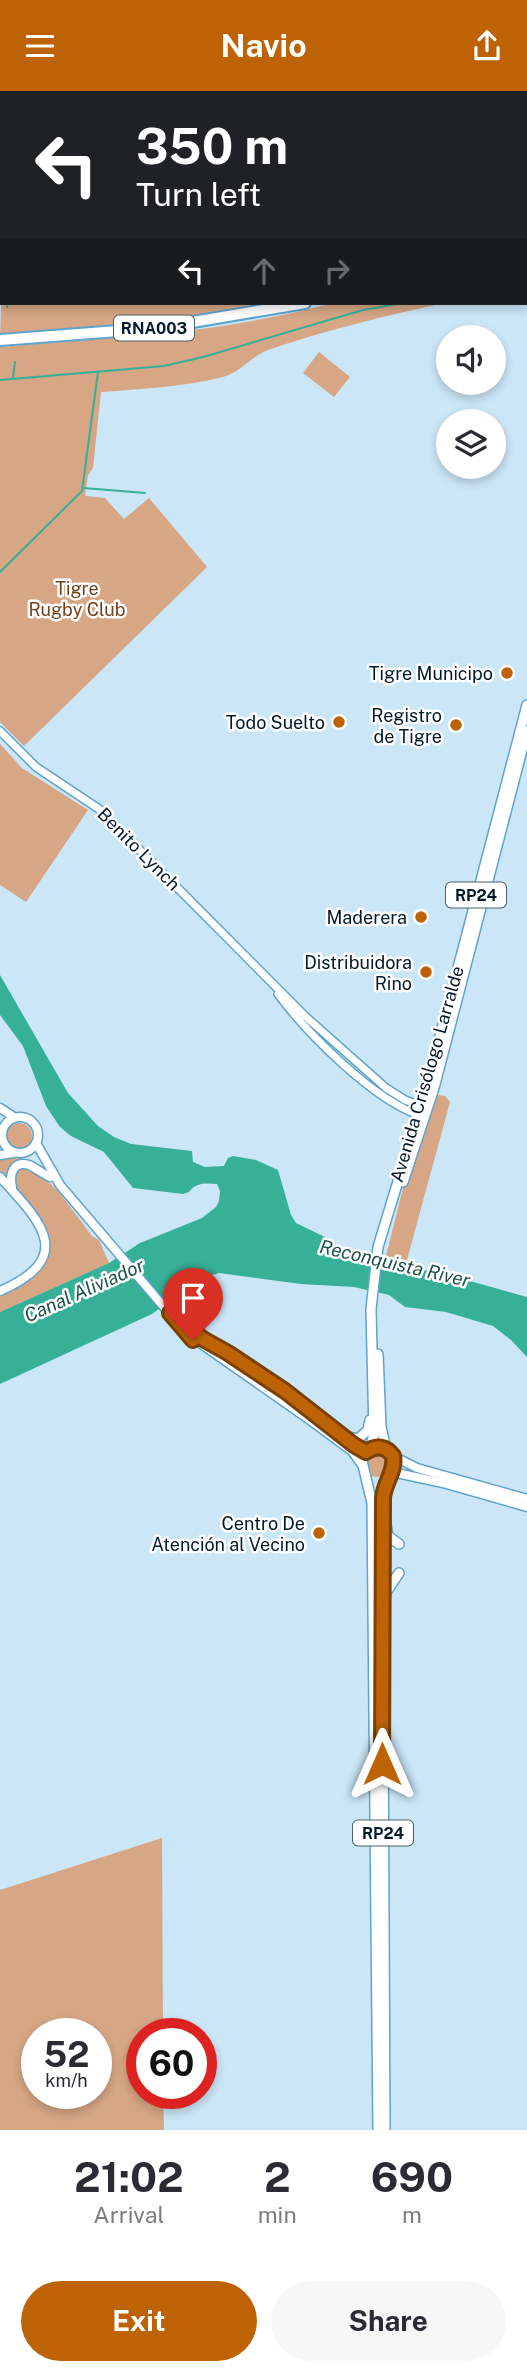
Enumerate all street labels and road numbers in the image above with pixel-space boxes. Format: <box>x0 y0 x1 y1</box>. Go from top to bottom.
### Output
road number: RNA003 <box>114 315 194 340</box>
street label: Benito Lynch <box>93 803 185 895</box>
road number: RP24 <box>446 883 506 908</box>
street label: Avenida Crisólogo Larralde <box>386 963 468 1185</box>
road number: RP24 <box>353 1821 413 1845</box>

